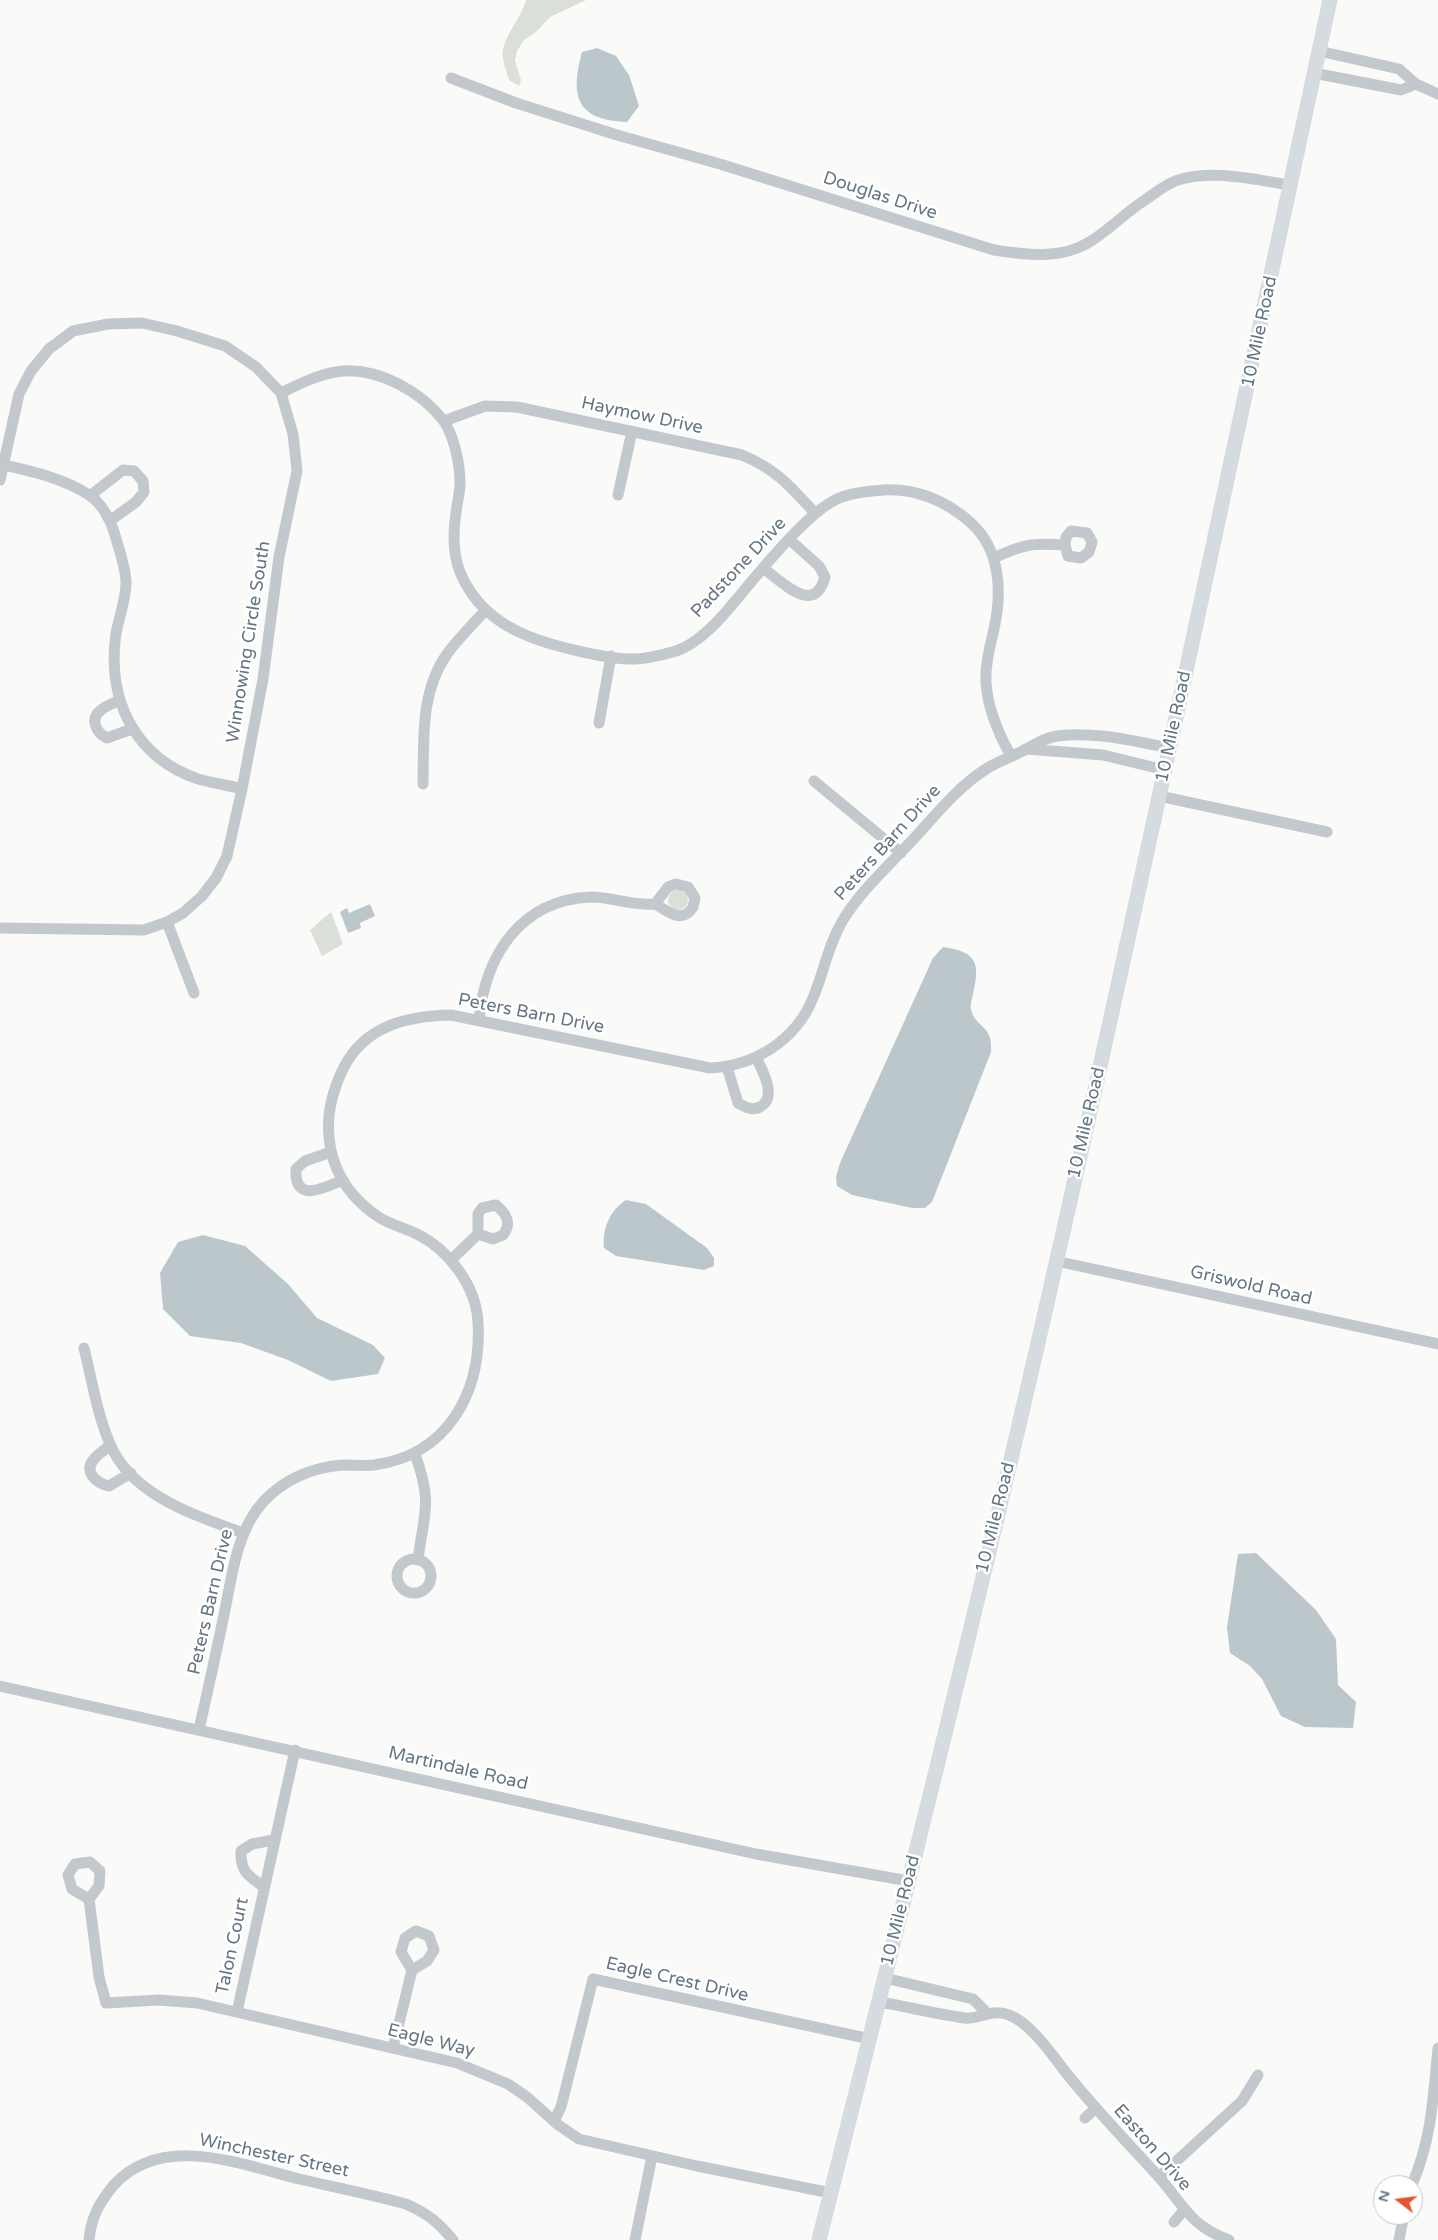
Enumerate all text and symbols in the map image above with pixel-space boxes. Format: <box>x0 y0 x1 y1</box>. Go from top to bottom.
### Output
street label: Douglas Drive <box>820 167 940 225</box>
street label: 10 Mile Road <box>1238 274 1282 390</box>
street label: Haymow Drive <box>579 393 705 439</box>
street label: Padstone Drive <box>687 513 791 623</box>
street label: Winnowing Circle South <box>222 539 276 745</box>
street label: 10 Mile Road <box>1152 669 1196 785</box>
street label: Peters Barn Drive <box>830 781 946 905</box>
street label: Peters Barn Drive <box>456 989 606 1039</box>
street label: 10 Mile Road <box>1064 1065 1110 1181</box>
street label: Griswold Road <box>1188 1261 1314 1311</box>
street label: 10 Mile Road <box>972 1460 1020 1576</box>
street label: Peters Barn Drive <box>184 1527 238 1677</box>
street label: Martindale Road <box>386 1742 530 1796</box>
street label: 10 Mile Road <box>877 1853 925 1969</box>
street label: Talon Court <box>212 1896 254 1996</box>
street label: Eagle Crest Drive <box>604 1953 750 2007</box>
street label: Eagle Way <box>385 2020 477 2062</box>
street label: Easton Drive <box>1109 2100 1195 2196</box>
street label: Winchester Street <box>197 2130 351 2182</box>
north arrow <box>1373 2175 1423 2225</box>
text: N <box>1374 2189 1394 2204</box>

